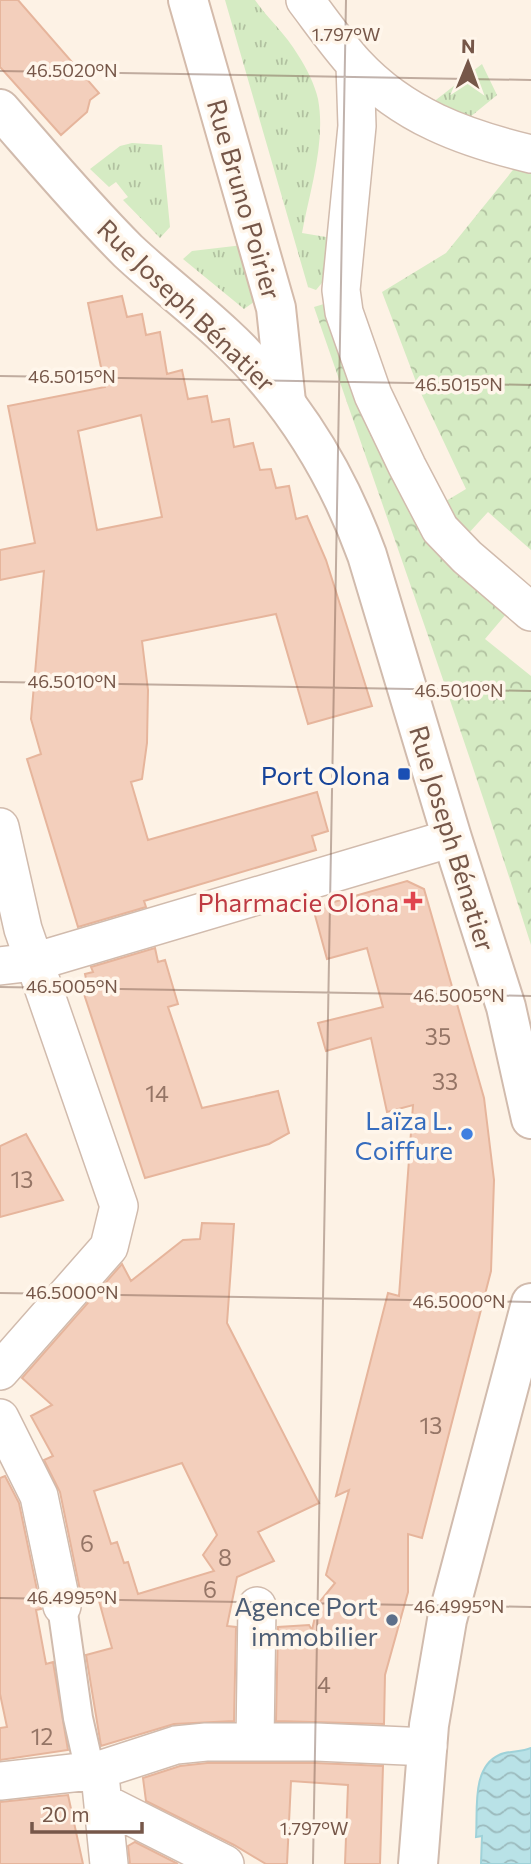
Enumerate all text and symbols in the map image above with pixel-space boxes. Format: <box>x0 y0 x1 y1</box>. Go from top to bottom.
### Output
text: 1.797°W <box>312 23 380 45</box>
north arrow <box>433 28 503 98</box>
text: N <box>461 34 476 57</box>
text: 46.5020°N <box>26 59 118 81</box>
street label: Rue Bruno Poirier <box>202 95 288 303</box>
street label: Rue Joseph Bénatier <box>92 212 282 398</box>
text: 46.5015°N <box>28 365 116 387</box>
text: 46.5015°N <box>415 373 503 395</box>
text: 46.5010°N <box>27 670 117 692</box>
text: 46.5010°N <box>414 679 504 701</box>
street label: Rue Joseph Bénatier <box>404 721 502 955</box>
place label: Port Olona <box>261 759 390 790</box>
marker: Port Olona <box>396 766 412 782</box>
place label: Pharmacie Olona <box>197 886 399 917</box>
marker: Pharmacie Olona <box>405 893 421 909</box>
text: 46.5005°N <box>26 975 118 997</box>
text: 46.5005°N <box>413 984 505 1006</box>
house number: 35 <box>425 1022 451 1050</box>
house number: 33 <box>432 1067 458 1095</box>
house number: 14 <box>145 1079 169 1107</box>
place label: Laïza L. Coiffure <box>355 1104 453 1165</box>
marker: Laïza L. Coiffure <box>459 1126 475 1142</box>
house number: 13 <box>11 1165 33 1193</box>
text: 46.5000°N <box>25 1281 119 1303</box>
text: 46.5000°N <box>412 1290 506 1312</box>
house number: 13 <box>420 1411 442 1439</box>
house number: 6 <box>80 1529 94 1557</box>
house number: 8 <box>218 1543 232 1571</box>
house number: 6 <box>203 1575 217 1603</box>
text: 46.4995°N <box>27 1586 117 1608</box>
place label: Agence Port immobilier <box>234 1590 378 1651</box>
text: 46.4995°N <box>414 1595 504 1617</box>
marker: Agence Port immobilier <box>384 1612 400 1628</box>
house number: 4 <box>317 1670 331 1698</box>
house number: 12 <box>31 1722 53 1750</box>
scale bar <box>32 1790 142 1834</box>
text: 20 m <box>42 1801 90 1826</box>
text: 1.797°W <box>280 1817 348 1839</box>

